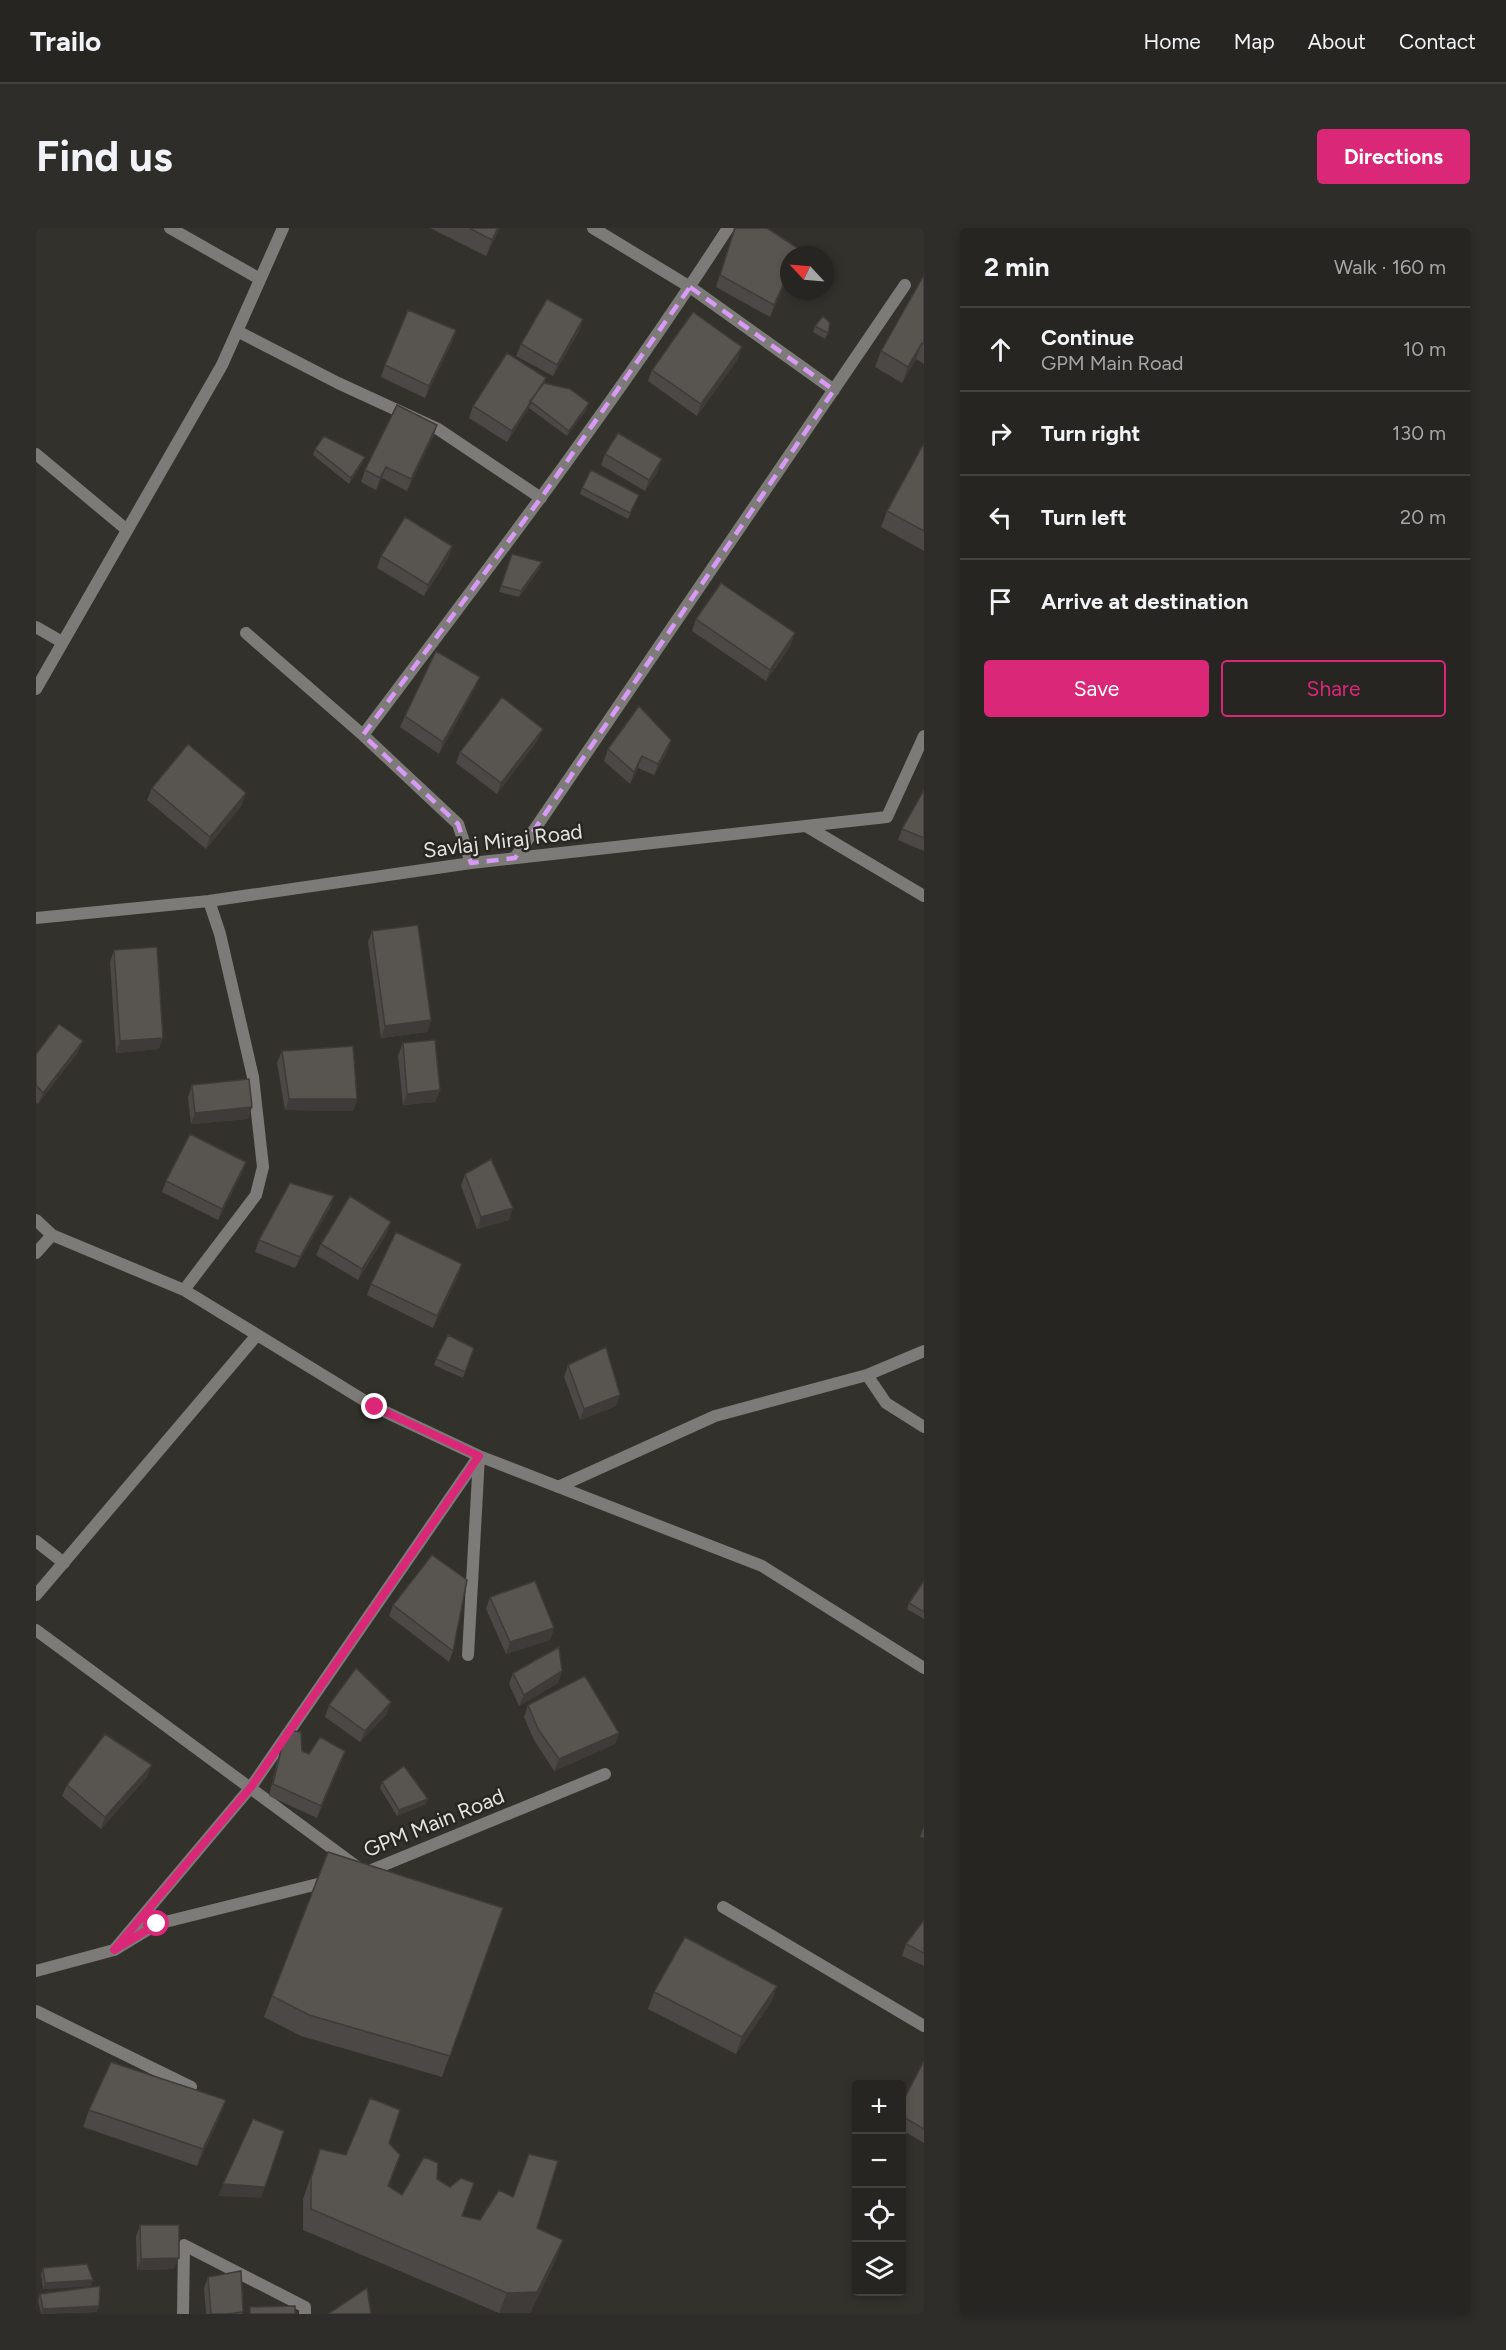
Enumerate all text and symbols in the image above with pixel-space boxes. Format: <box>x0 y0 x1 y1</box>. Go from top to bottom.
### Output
text: Trailo <box>30 24 101 58</box>
text: Home <box>1144 29 1201 54</box>
text: Map <box>1234 29 1275 54</box>
text: About <box>1308 29 1366 54</box>
text: Contact <box>1399 29 1476 54</box>
button: Directions <box>1317 129 1470 184</box>
text: Find us <box>36 131 173 182</box>
north arrow <box>780 246 834 300</box>
text: 2 min <box>984 251 1050 283</box>
text: Walk · 160 m <box>1334 255 1446 279</box>
text: Continue <box>1041 324 1134 351</box>
icon: ahead <box>984 333 1017 366</box>
text: 10 m <box>1403 337 1446 361</box>
text: GPM Main Road <box>1041 351 1184 375</box>
icon: right <box>984 417 1017 450</box>
text: Turn right <box>1041 420 1140 447</box>
text: 130 m <box>1392 421 1446 445</box>
icon: left <box>984 501 1017 534</box>
text: Turn left <box>1041 504 1127 531</box>
text: 20 m <box>1400 505 1446 529</box>
icon: arrive <box>984 585 1017 618</box>
text: Arrive at destination <box>1041 588 1249 615</box>
button: Save <box>984 660 1209 717</box>
button: Share <box>1221 660 1446 717</box>
street label: Savlaj Miraj Road <box>422 818 584 863</box>
route end <box>361 1393 387 1419</box>
street label: GPM Main Road <box>360 1783 508 1862</box>
route start <box>143 1910 169 1936</box>
map controls <box>852 2080 906 2296</box>
button: + <box>852 2080 906 2134</box>
button: − <box>852 2134 906 2188</box>
button: locate <box>852 2188 906 2242</box>
button: layers <box>852 2242 906 2296</box>

